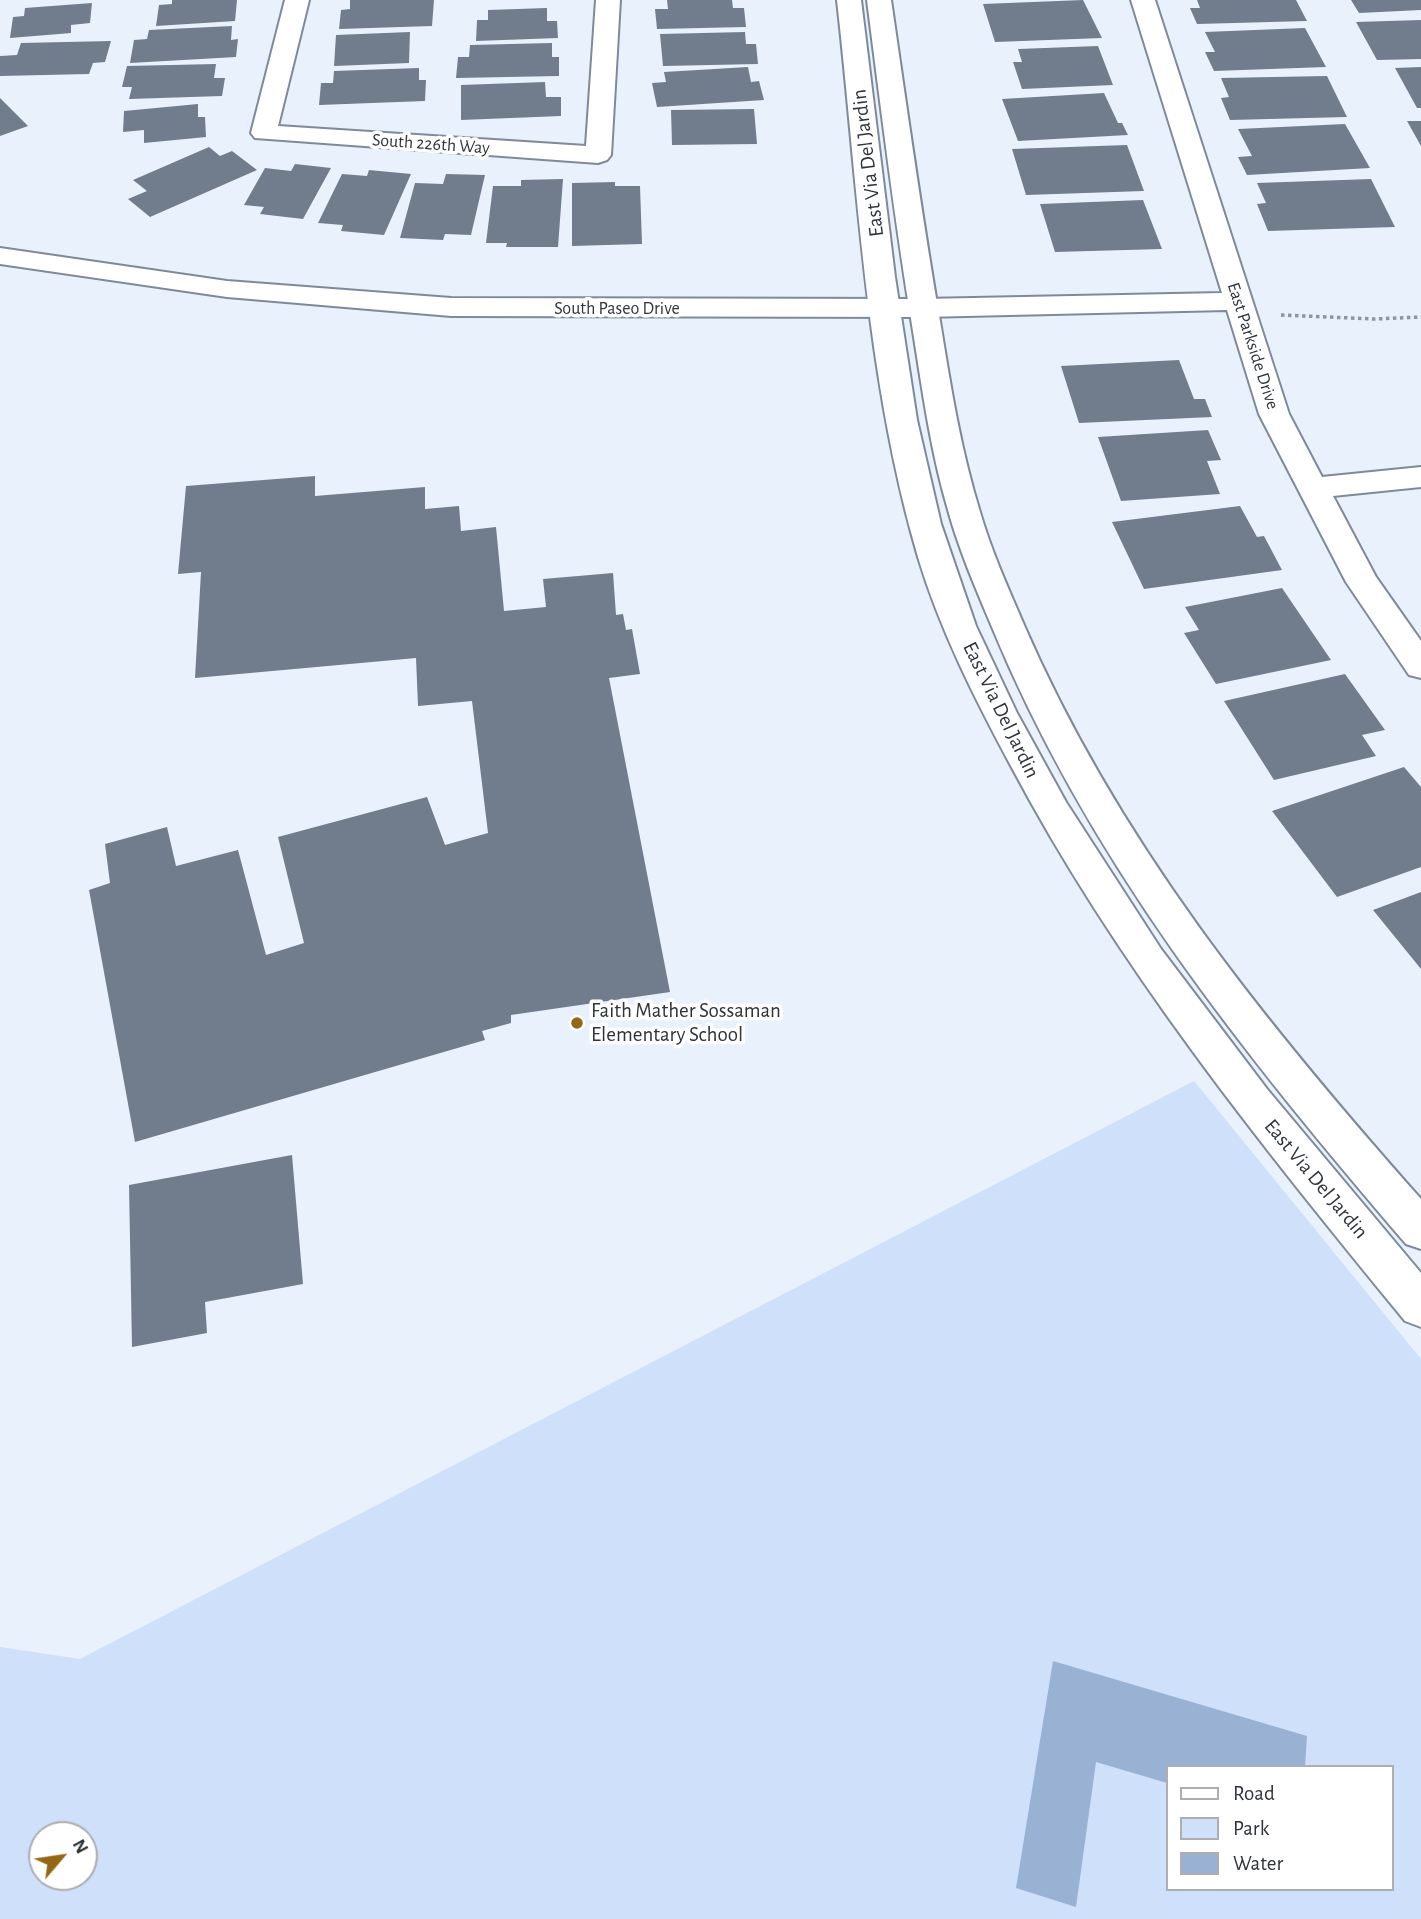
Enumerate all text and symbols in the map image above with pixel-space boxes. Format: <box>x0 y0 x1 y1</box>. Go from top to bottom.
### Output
street label: East Via Del Jardin <box>846 88 890 238</box>
street label: South 226th Way <box>371 129 491 159</box>
street label: East Parkside Drive <box>1222 280 1284 412</box>
street label: South Paseo Drive <box>554 298 680 320</box>
street label: East Via Del Jardin <box>957 638 1045 782</box>
place label: Faith Mather Sossaman Elementary School <box>591 998 781 1048</box>
marker: Faith Mather Sossaman Elementary School <box>569 1015 585 1031</box>
street label: East Via Del Jardin <box>1259 1114 1373 1244</box>
legend <box>1166 1765 1393 1891</box>
text: Road <box>1233 1783 1275 1804</box>
text: Park <box>1233 1818 1269 1839</box>
north arrow <box>28 1821 98 1891</box>
text: N <box>69 1836 92 1857</box>
text: Water <box>1233 1853 1283 1874</box>

